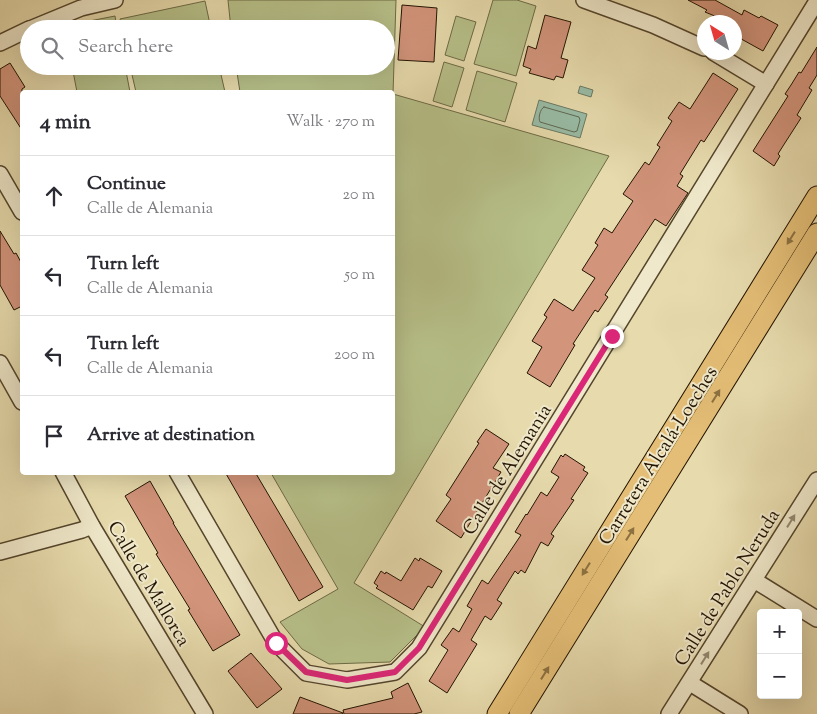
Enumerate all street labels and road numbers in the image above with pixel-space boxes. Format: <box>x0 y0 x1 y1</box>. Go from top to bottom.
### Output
street label: Carretera Alcalá-Loeches <box>593 362 725 551</box>
street label: Calle de Alemania <box>457 399 559 541</box>
street label: Calle de Pablo Neruda <box>669 504 788 672</box>
street label: Calle de Mallorca <box>100 516 196 652</box>

